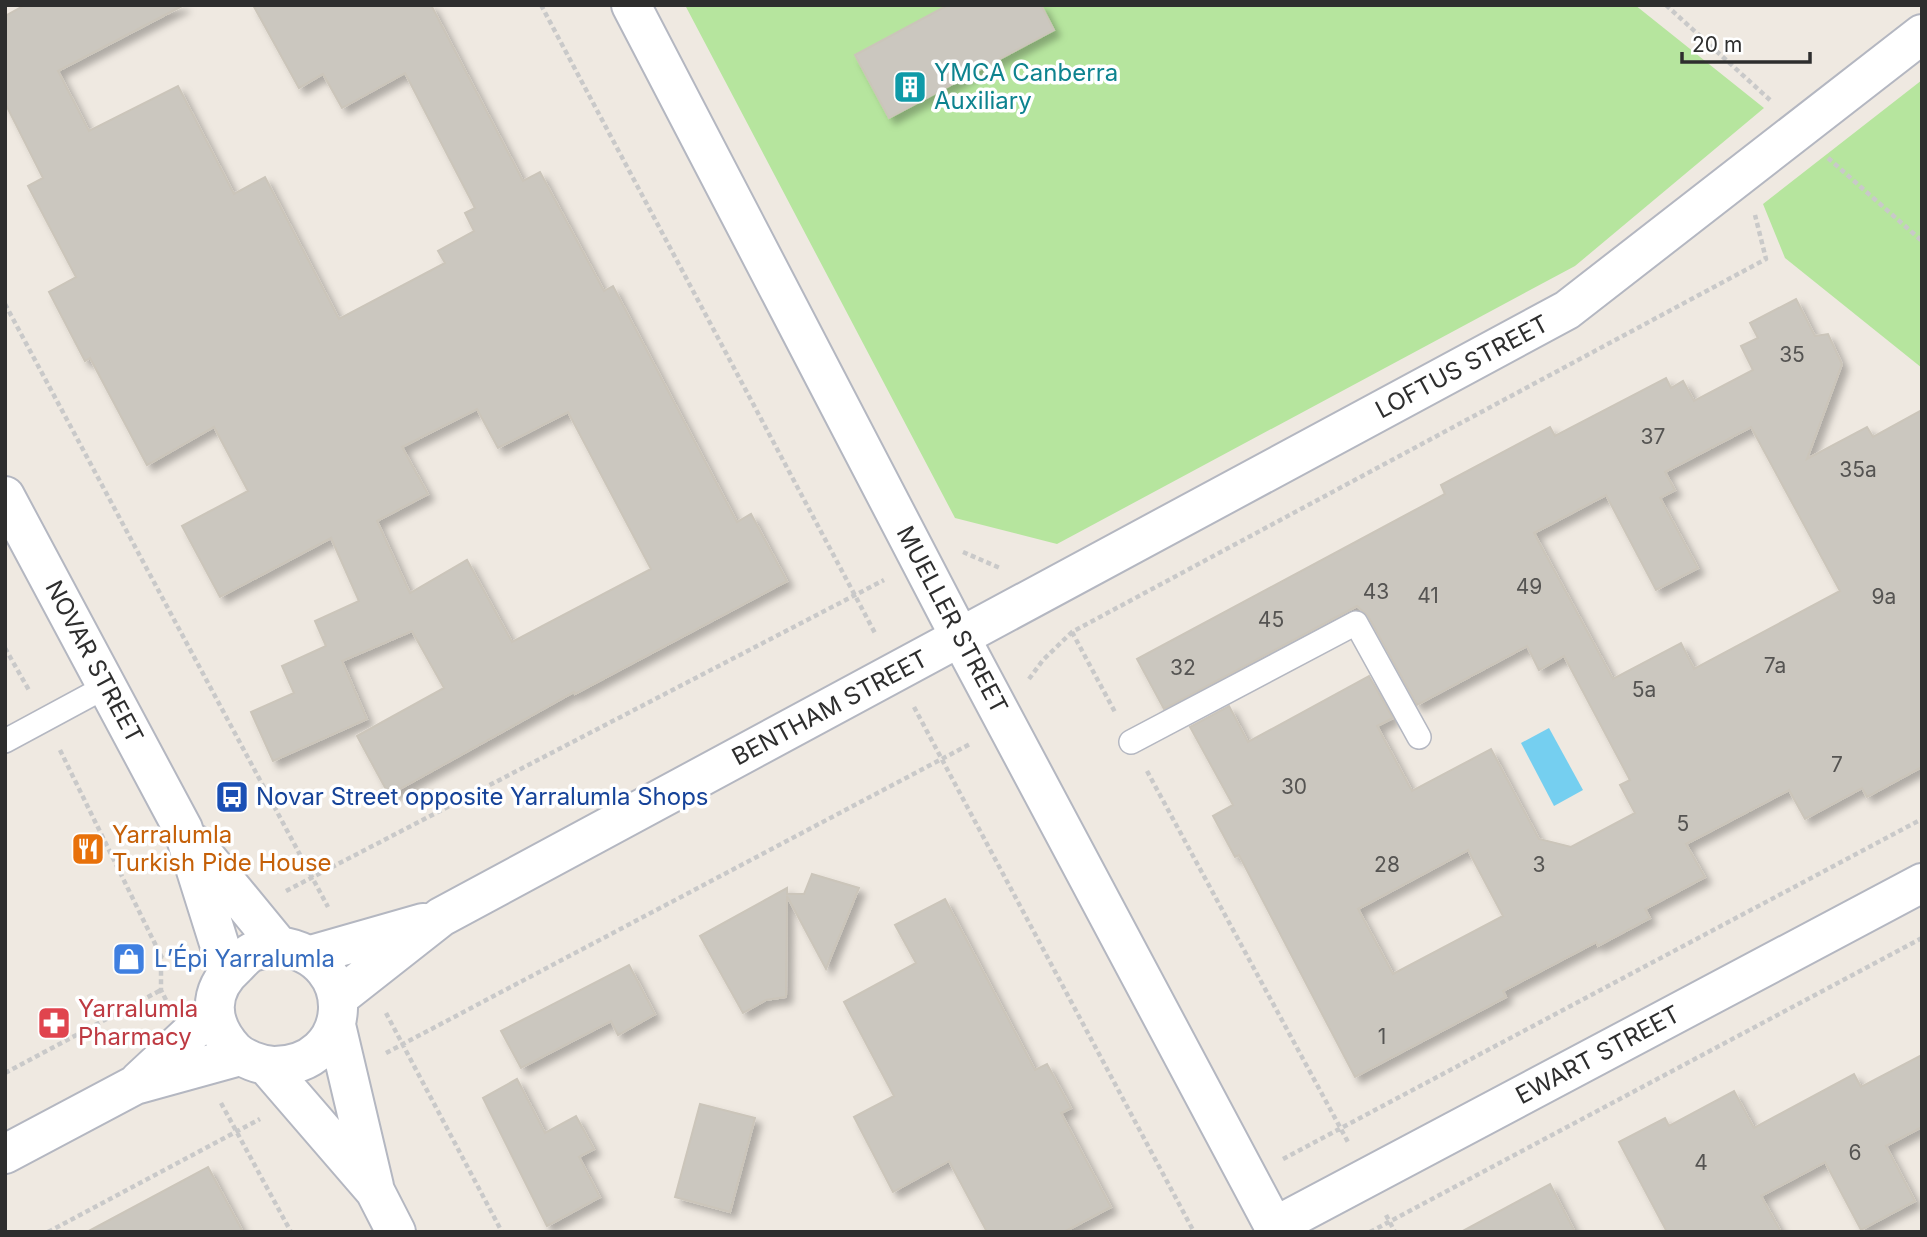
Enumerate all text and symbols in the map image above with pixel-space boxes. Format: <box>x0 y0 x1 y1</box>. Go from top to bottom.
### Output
scale bar <box>1682 21 1810 65</box>
text: 20 m <box>1692 32 1742 57</box>
place label: YMCA Canberra Auxiliary <box>934 58 1118 115</box>
building icon: YMCA Canberra Auxiliary <box>891 68 929 106</box>
street label: LOFTUS STREET <box>1370 309 1553 424</box>
house number: 35 <box>1779 342 1805 367</box>
house number: 37 <box>1641 424 1665 449</box>
house number: 35a <box>1839 457 1877 482</box>
street label: MUELLER STREET <box>891 521 1014 719</box>
house number: 49 <box>1516 574 1542 599</box>
street label: NOVAR STREET <box>39 575 149 748</box>
house number: 43 <box>1363 579 1389 604</box>
house number: 41 <box>1417 583 1439 608</box>
house number: 9a <box>1872 584 1896 609</box>
house number: 45 <box>1258 607 1284 632</box>
street label: BENTHAM STREET <box>727 644 932 771</box>
house number: 7a <box>1764 653 1786 678</box>
house number: 32 <box>1170 655 1196 680</box>
house number: 5a <box>1632 677 1656 702</box>
house number: 7 <box>1831 752 1843 777</box>
house number: 30 <box>1281 774 1307 799</box>
bus stop icon: Novar Street opposite Yarralumla Shops <box>213 778 251 816</box>
place label: Novar Street opposite Yarralumla Shops <box>256 782 709 811</box>
house number: 5 <box>1677 811 1689 836</box>
place label: Yarralumla Turkish Pide House <box>112 820 332 877</box>
restaurant icon: Yarralumla Turkish Pide House <box>69 830 107 868</box>
house number: 28 <box>1374 852 1400 877</box>
house number: 3 <box>1533 852 1545 877</box>
shop icon: L’Épi Yarralumla <box>110 940 148 978</box>
place label: L’Épi Yarralumla <box>154 943 335 973</box>
place label: Yarralumla Pharmacy <box>78 994 198 1051</box>
street label: EWART STREET <box>1511 999 1685 1110</box>
pharmacy icon: Yarralumla Pharmacy <box>35 1004 73 1042</box>
house number: 1 <box>1378 1024 1386 1049</box>
house number: 6 <box>1848 1140 1862 1165</box>
house number: 4 <box>1694 1150 1708 1175</box>

